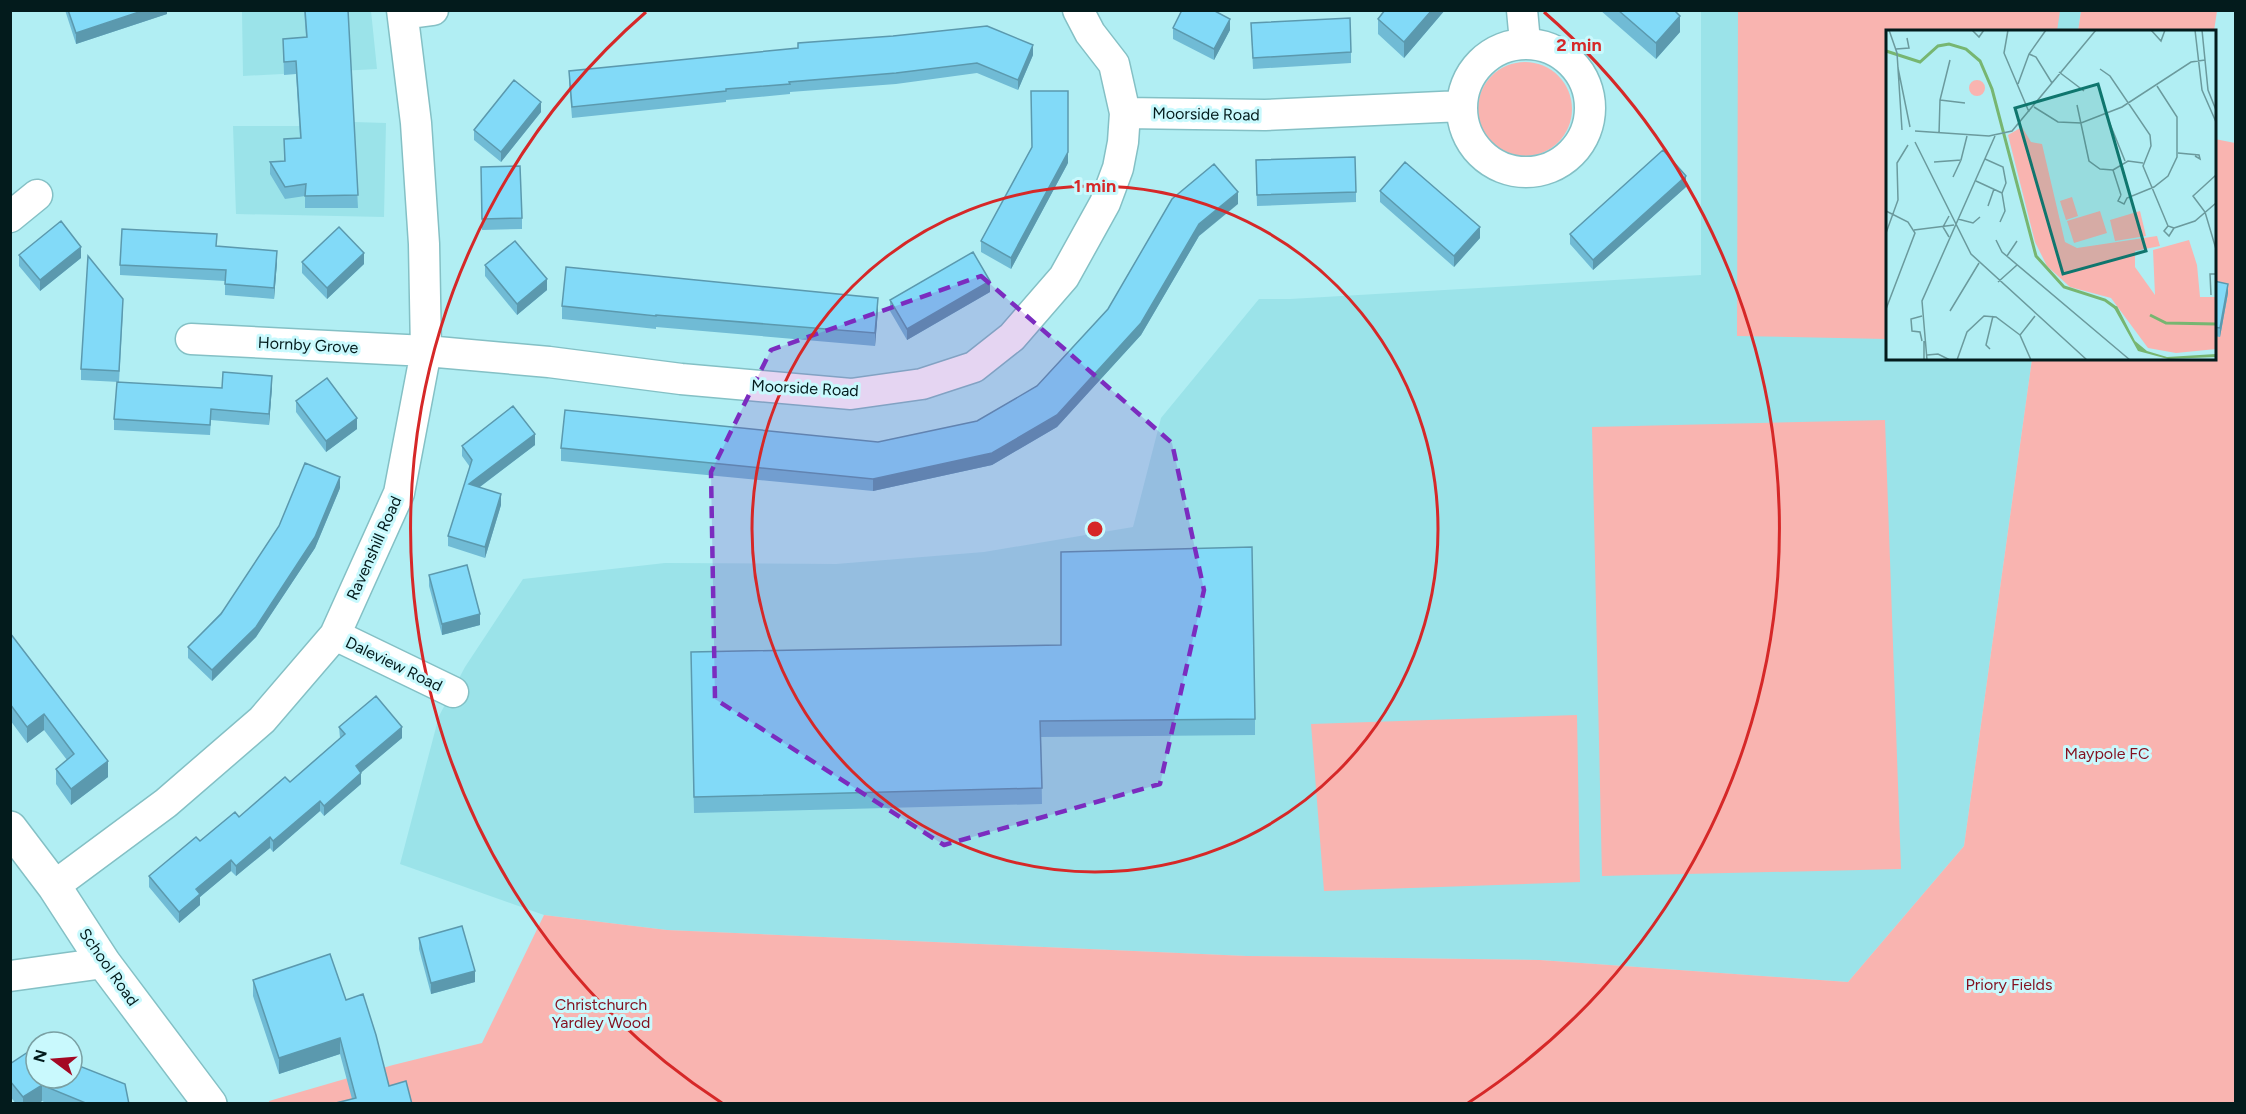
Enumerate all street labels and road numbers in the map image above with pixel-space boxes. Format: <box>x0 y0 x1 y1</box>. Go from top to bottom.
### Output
street label: Moorside Road <box>1152 104 1260 124</box>
street label: Hornby Grove <box>257 333 359 357</box>
street label: Moorside Road <box>751 376 859 400</box>
street label: Ravenshill Road <box>343 493 405 603</box>
street label: Daleview Road <box>343 632 445 696</box>
street label: School Road <box>75 925 143 1009</box>

